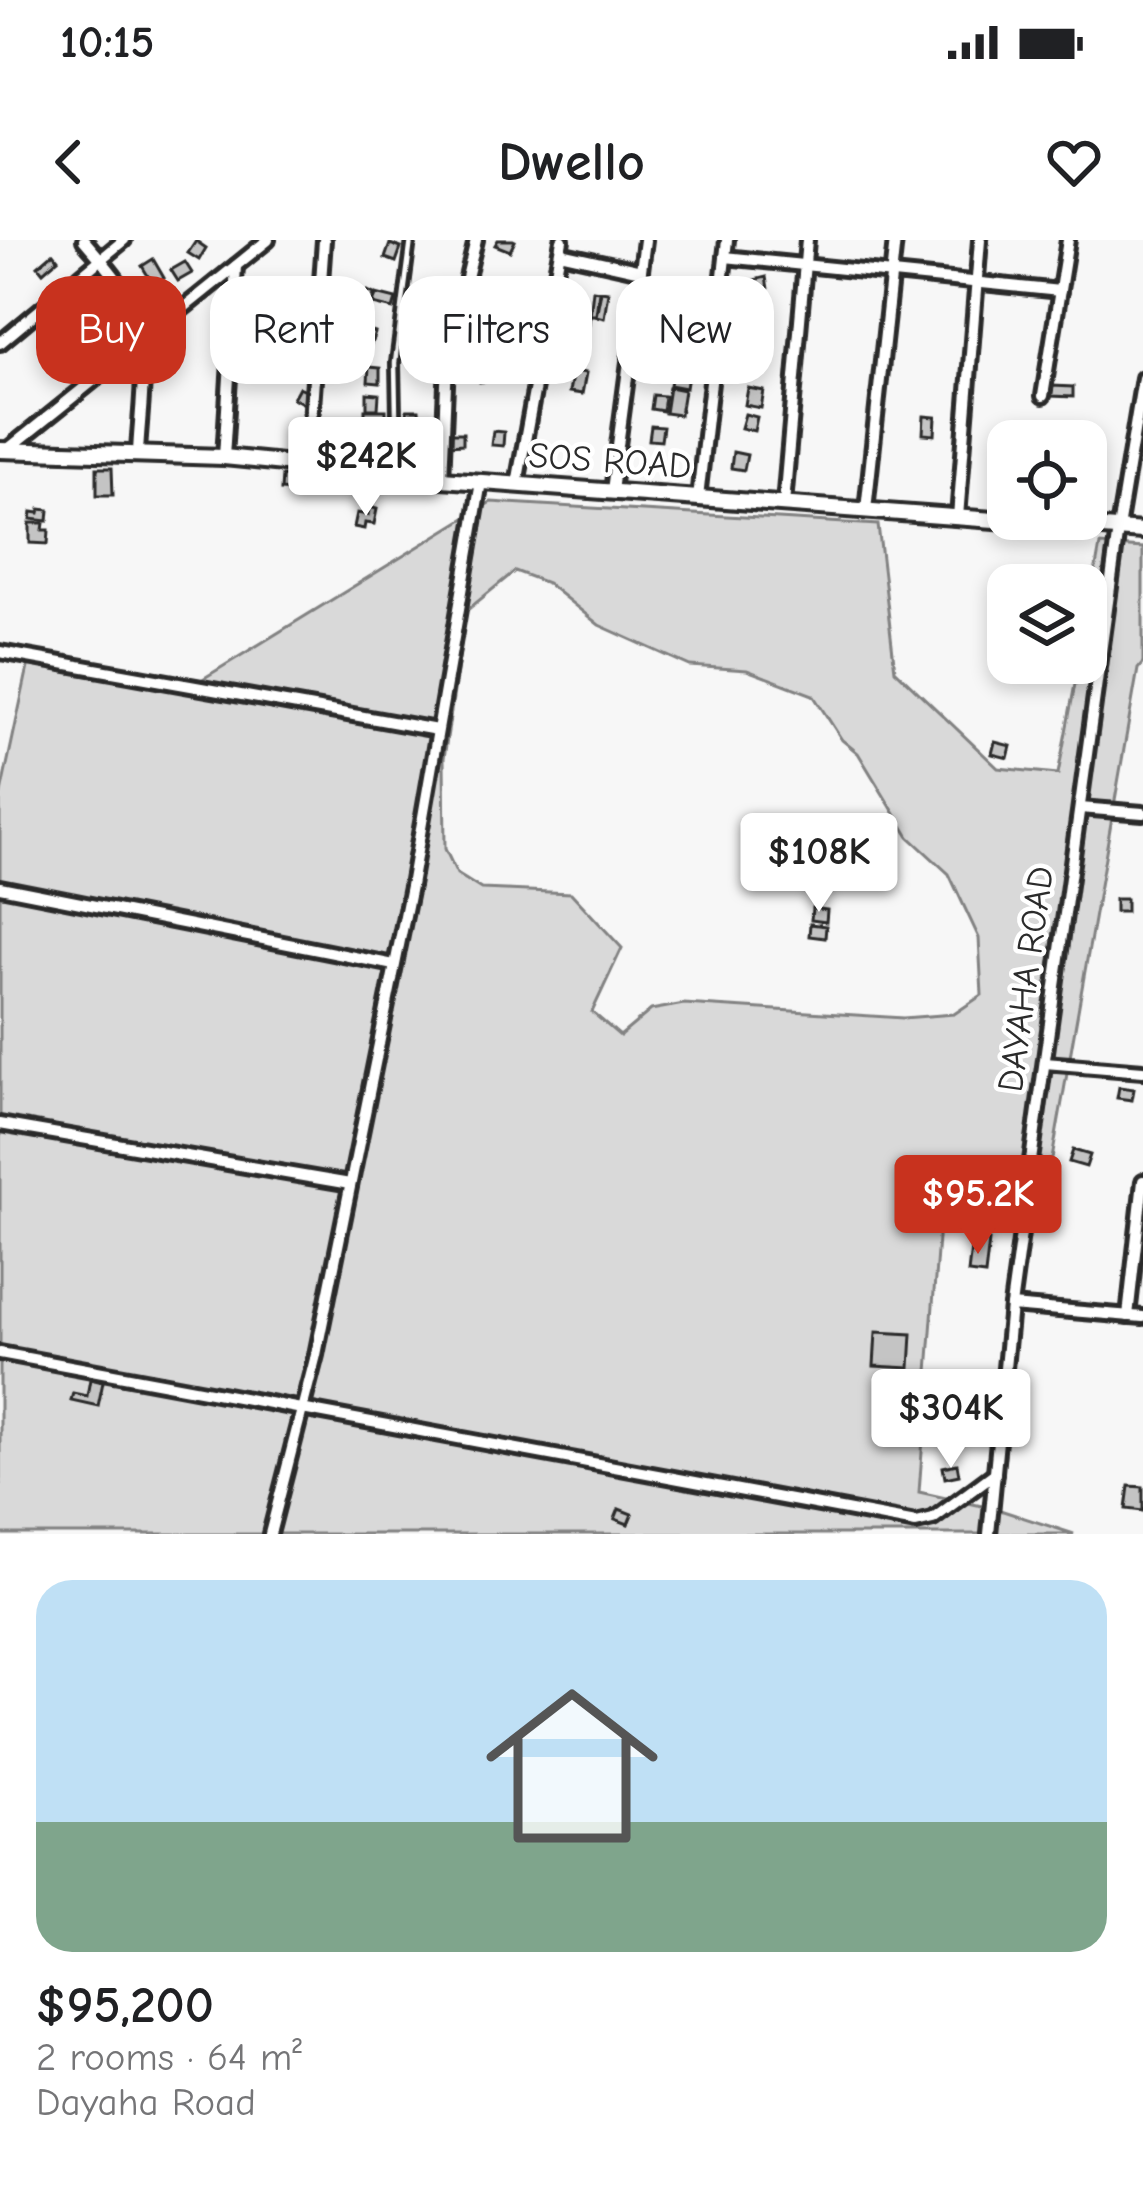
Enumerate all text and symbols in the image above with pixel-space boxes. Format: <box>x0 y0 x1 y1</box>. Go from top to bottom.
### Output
text: 10:15 <box>60 16 154 68</box>
icon: back <box>36 129 102 195</box>
icon: heart <box>1041 129 1107 195</box>
text: Dwello <box>498 131 645 194</box>
chip: Buy <box>36 276 186 384</box>
chip: Rent <box>210 276 375 384</box>
chip: Filters <box>399 276 592 384</box>
chip: New <box>616 276 774 384</box>
pin: $242K <box>282 417 450 519</box>
map controls <box>987 420 1107 684</box>
button: locate <box>987 420 1107 540</box>
text: $242K <box>315 433 417 478</box>
street label: SOS ROAD <box>527 435 693 487</box>
button: layers <box>987 564 1107 684</box>
pin: $108K <box>735 813 903 915</box>
text: $108K <box>767 829 871 874</box>
street label: DAYAHA ROAD <box>990 864 1062 1094</box>
pin: $95.2K <box>880 1155 1076 1257</box>
text: $95.2K <box>921 1171 1035 1216</box>
pin: $304K <box>867 1369 1035 1471</box>
text: $304K <box>898 1385 1004 1430</box>
icon: home <box>464 1658 680 1874</box>
text: $95,200 <box>36 1976 214 2035</box>
text: 2 rooms · 64 m² <box>36 2035 302 2080</box>
text: Dayaha Road <box>36 2080 256 2125</box>

